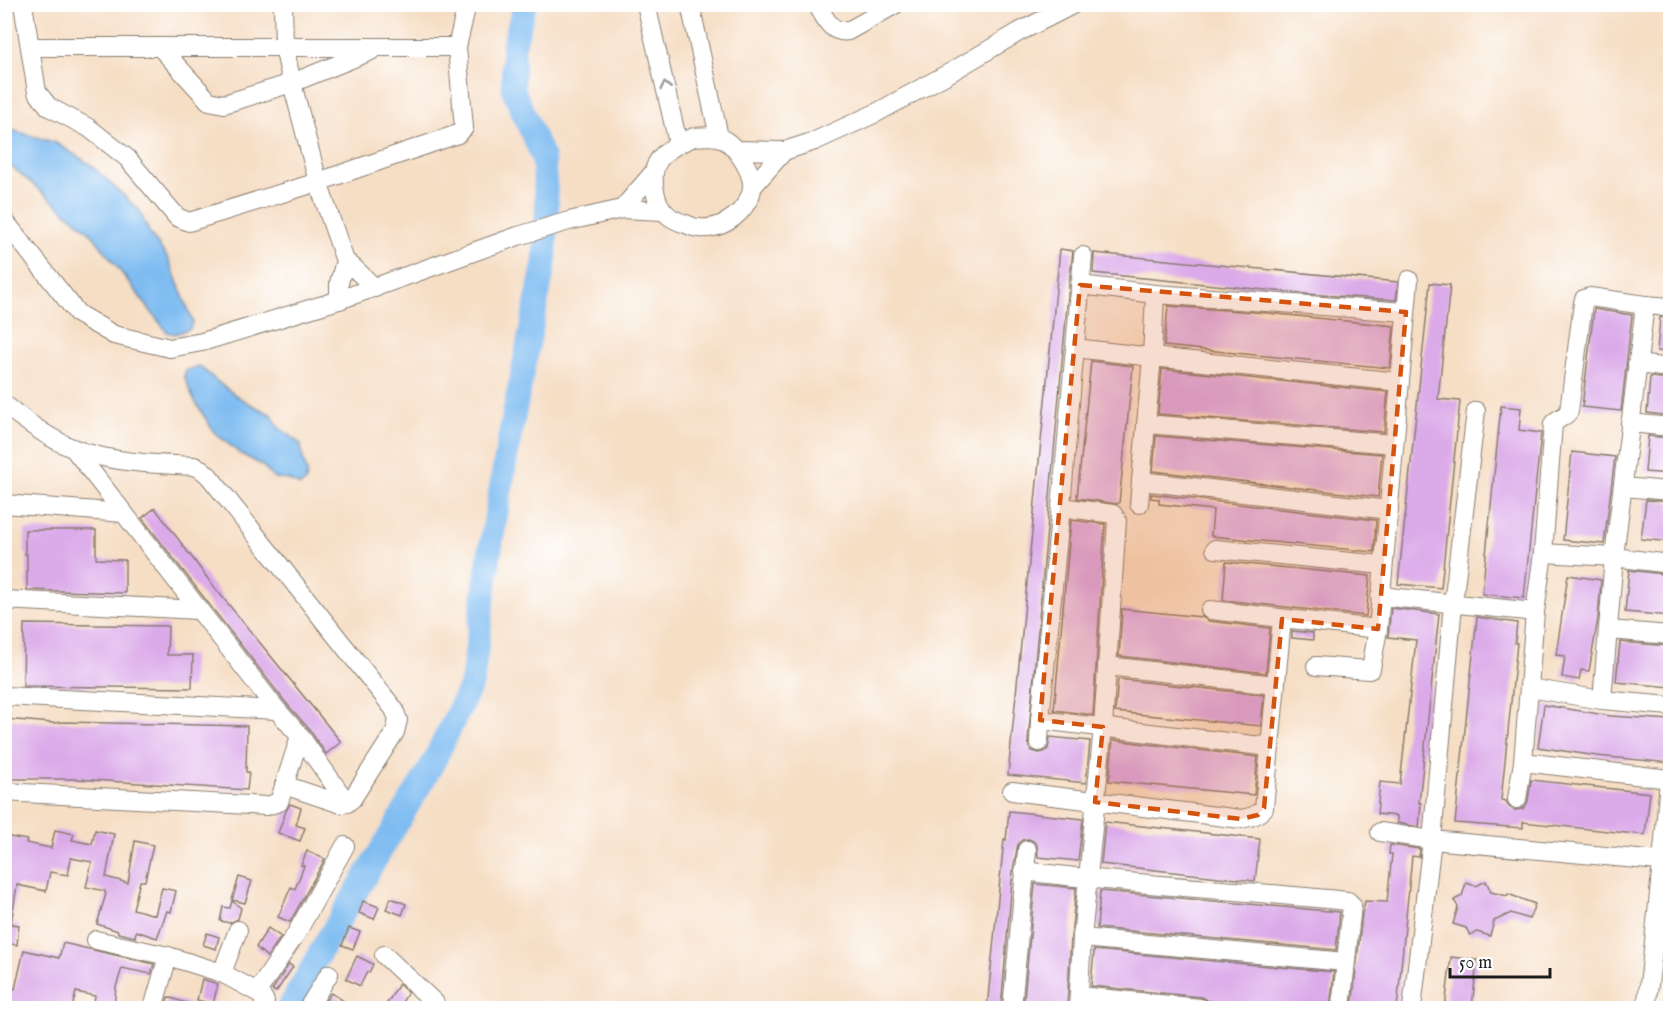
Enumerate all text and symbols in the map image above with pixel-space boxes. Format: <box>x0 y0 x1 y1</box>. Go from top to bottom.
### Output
one-way arrow <box>659 82 672 92</box>
scale bar <box>1450 941 1550 979</box>
text: 50 m <box>1459 952 1492 975</box>

